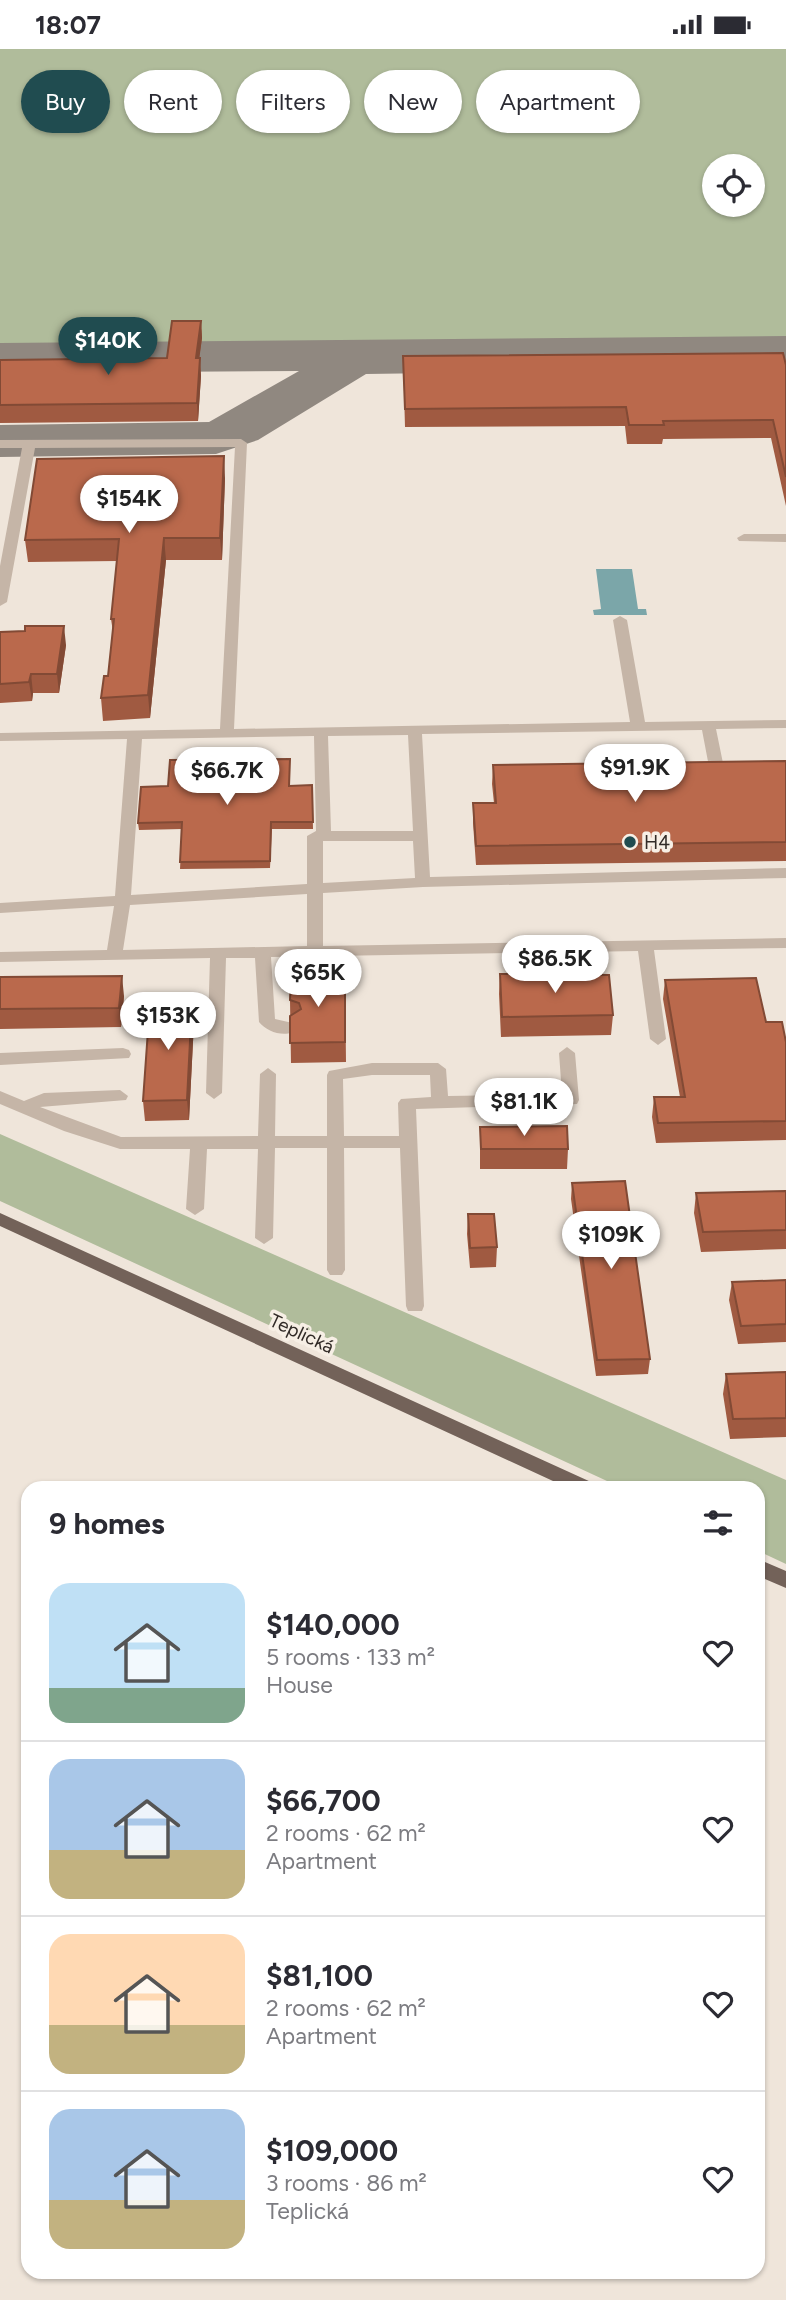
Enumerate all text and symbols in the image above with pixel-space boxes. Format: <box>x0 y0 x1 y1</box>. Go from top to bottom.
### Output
text: 18:07 <box>35 9 101 41</box>
chip: Buy <box>21 70 110 133</box>
chip: Rent <box>124 70 222 133</box>
chip: Filters <box>236 70 350 133</box>
chip: New <box>364 70 462 133</box>
chip: Apartment <box>476 70 640 133</box>
map controls <box>702 154 765 217</box>
button: locate <box>702 154 765 217</box>
pin: $140K <box>59 317 157 377</box>
text: $140K <box>74 326 142 354</box>
pin: $154K <box>80 475 178 535</box>
text: $154K <box>96 484 162 512</box>
pin: $91.9K <box>578 745 692 804</box>
pin: $66.7K <box>170 747 284 807</box>
text: $91.9K <box>600 753 670 781</box>
text: $66.7K <box>190 756 264 784</box>
place label: H4 <box>644 831 670 854</box>
marker: H4 <box>622 834 638 850</box>
pin: $86.5K <box>498 935 612 995</box>
text: $86.5K <box>518 944 592 972</box>
pin: $65K <box>277 949 359 1009</box>
text: $65K <box>291 958 345 986</box>
pin: $153K <box>119 993 217 1052</box>
text: $153K <box>136 1001 200 1029</box>
pin: $81.1K <box>467 1079 581 1138</box>
text: $81.1K <box>490 1087 558 1115</box>
pin: $109K <box>562 1211 660 1271</box>
text: $109K <box>578 1220 644 1248</box>
street label: Teplická <box>266 1309 338 1358</box>
icon: filters <box>699 1504 737 1542</box>
text: 9 homes <box>49 1505 165 1542</box>
text: $140,000 <box>266 1606 400 1643</box>
icon: home <box>105 1611 189 1695</box>
icon: heart <box>699 1634 737 1672</box>
text: 5 rooms · 133 m² <box>266 1643 435 1671</box>
text: House <box>266 1671 333 1699</box>
text: $66,700 <box>266 1782 381 1819</box>
icon: home <box>105 1787 189 1871</box>
icon: heart <box>699 1810 737 1848</box>
text: 2 rooms · 62 m² <box>266 1819 426 1847</box>
text: Apartment <box>266 1847 377 1875</box>
text: $81,100 <box>266 1957 373 1994</box>
icon: home <box>105 1962 189 2046</box>
icon: heart <box>699 1985 737 2023</box>
text: 2 rooms · 62 m² <box>266 1994 426 2022</box>
text: Apartment <box>266 2022 377 2050</box>
text: $109,000 <box>266 2132 398 2169</box>
icon: home <box>105 2137 189 2221</box>
icon: heart <box>699 2160 737 2198</box>
text: 3 rooms · 86 m² <box>266 2169 427 2197</box>
text: Teplická <box>266 2197 349 2225</box>

